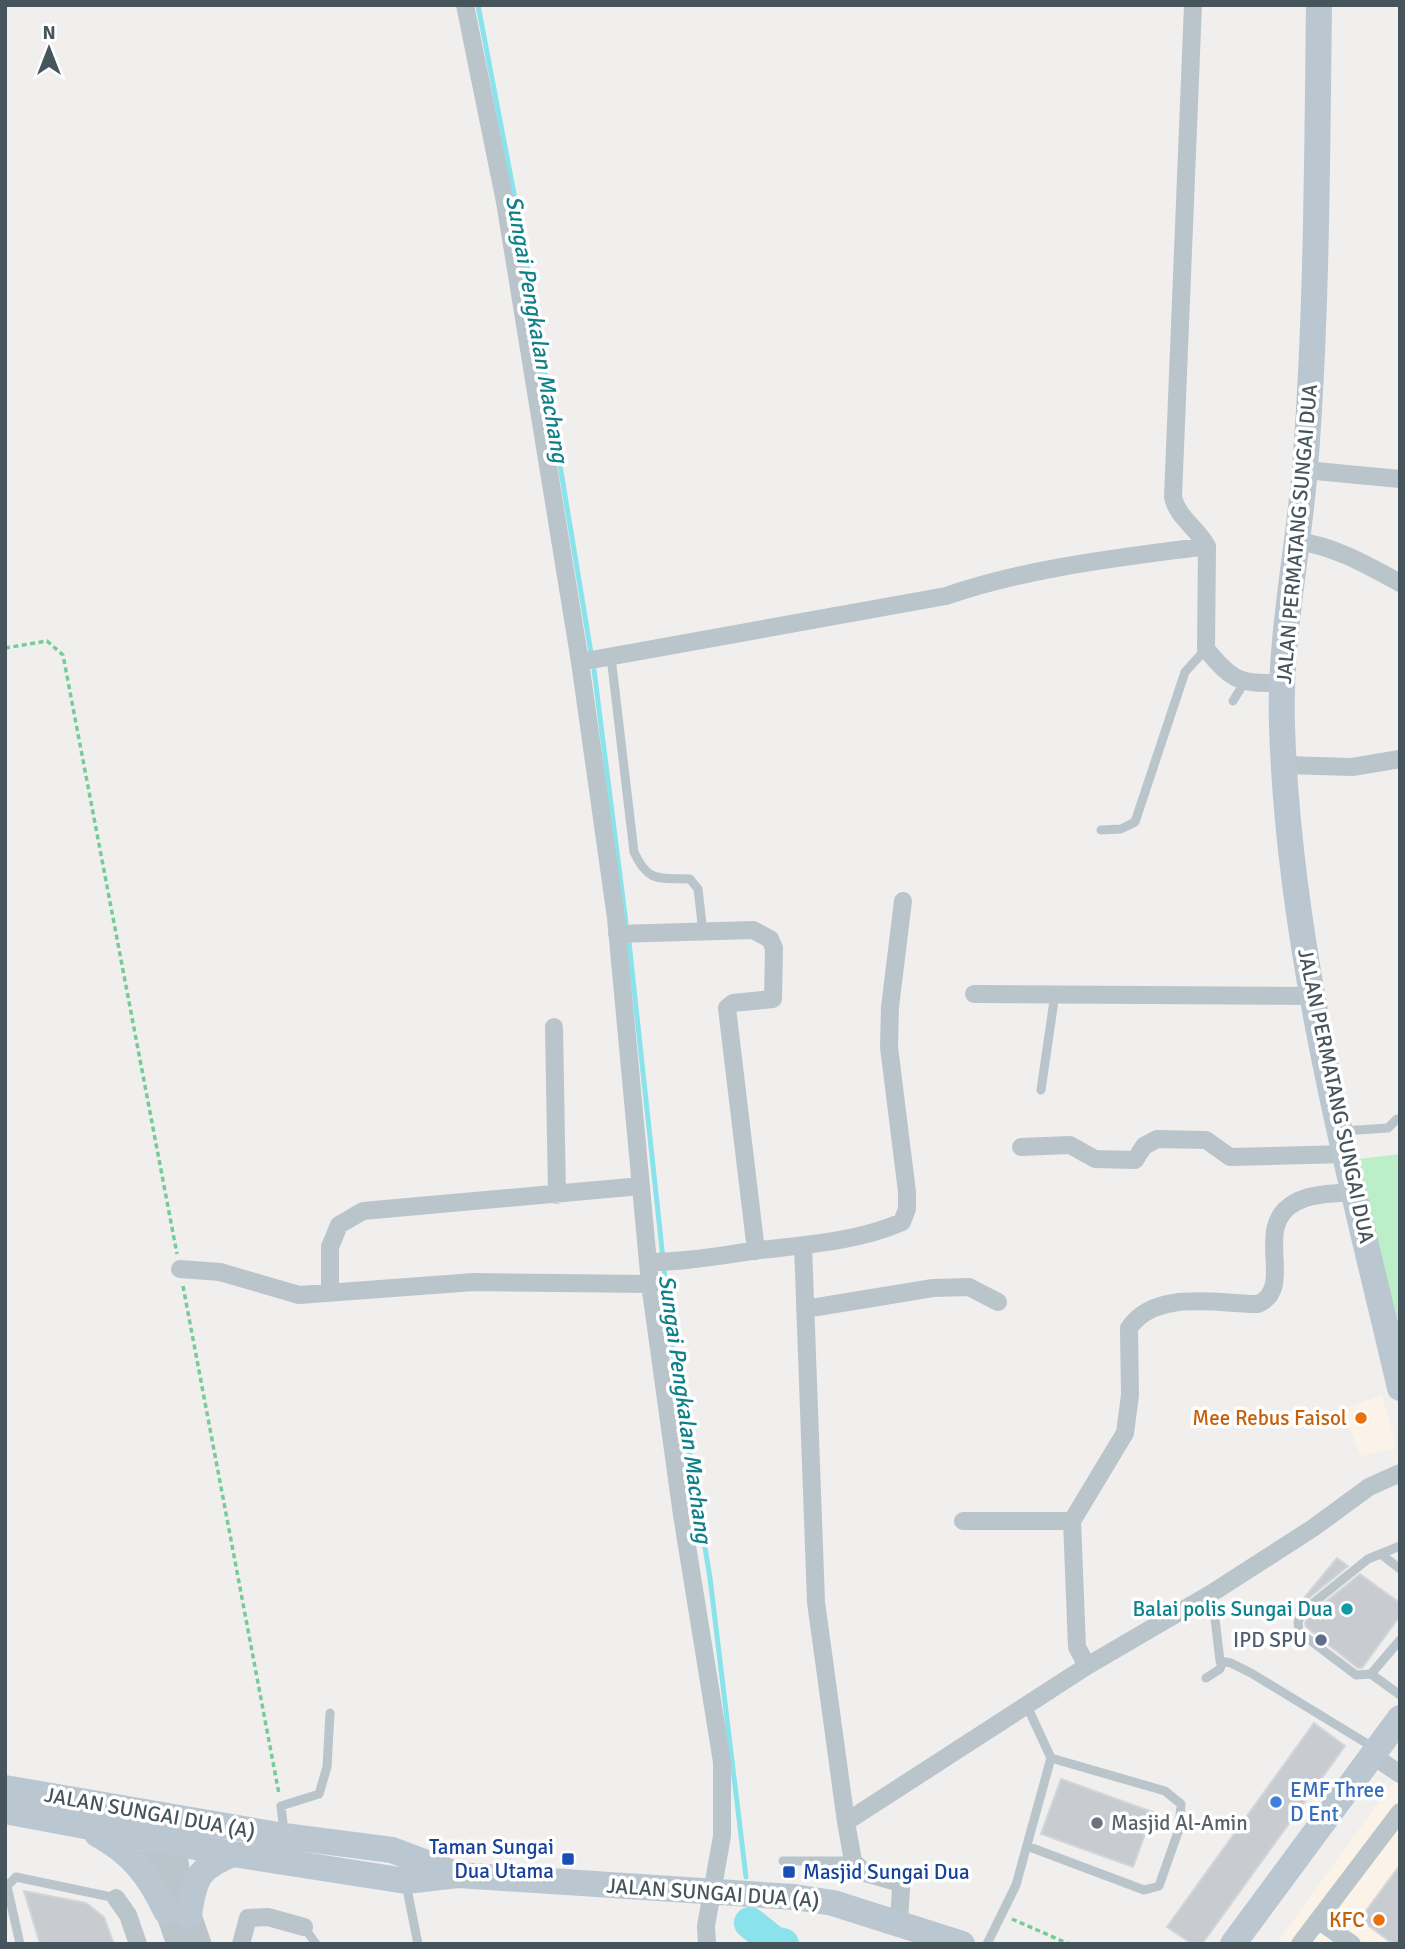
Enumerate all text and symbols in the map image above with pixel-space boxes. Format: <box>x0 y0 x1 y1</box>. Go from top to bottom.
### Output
north arrow <box>14 14 84 84</box>
text: N <box>42 21 56 45</box>
water label: Sungai Pengkalan Machang <box>499 193 575 467</box>
street label: JALAN PERMATANG SUNGAI DUA <box>1271 383 1323 685</box>
street label: JALAN PERMATANG SUNGAI DUA <box>1292 946 1380 1246</box>
water label: Sungai Pengkalan Machang <box>652 1273 718 1547</box>
place label: Mee Rebus Faisol <box>1192 1405 1347 1431</box>
marker: Mee Rebus Faisol <box>1353 1410 1369 1426</box>
place label: Balai polis Sungai Dua <box>1132 1596 1333 1622</box>
marker: Balai polis Sungai Dua <box>1339 1601 1355 1617</box>
place label: IPD SPU <box>1233 1627 1307 1653</box>
marker: IPD SPU <box>1313 1632 1329 1648</box>
place label: EMF Three D Ent <box>1290 1777 1385 1827</box>
street label: JALAN SUNGAI DUA (A) <box>43 1782 257 1844</box>
marker: EMF Three D Ent <box>1268 1794 1284 1810</box>
place label: Masjid Al-Amin <box>1111 1810 1248 1836</box>
marker: Masjid Al-Amin <box>1089 1815 1105 1831</box>
place label: Taman Sungai Dua Utama <box>429 1834 554 1884</box>
marker: Taman Sungai Dua Utama <box>560 1851 576 1867</box>
place label: Masjid Sungai Dua <box>803 1859 970 1885</box>
marker: Masjid Sungai Dua <box>781 1864 797 1880</box>
street label: JALAN SUNGAI DUA (A) <box>606 1873 820 1913</box>
place label: KFC <box>1329 1907 1365 1933</box>
marker: KFC <box>1371 1912 1387 1928</box>

